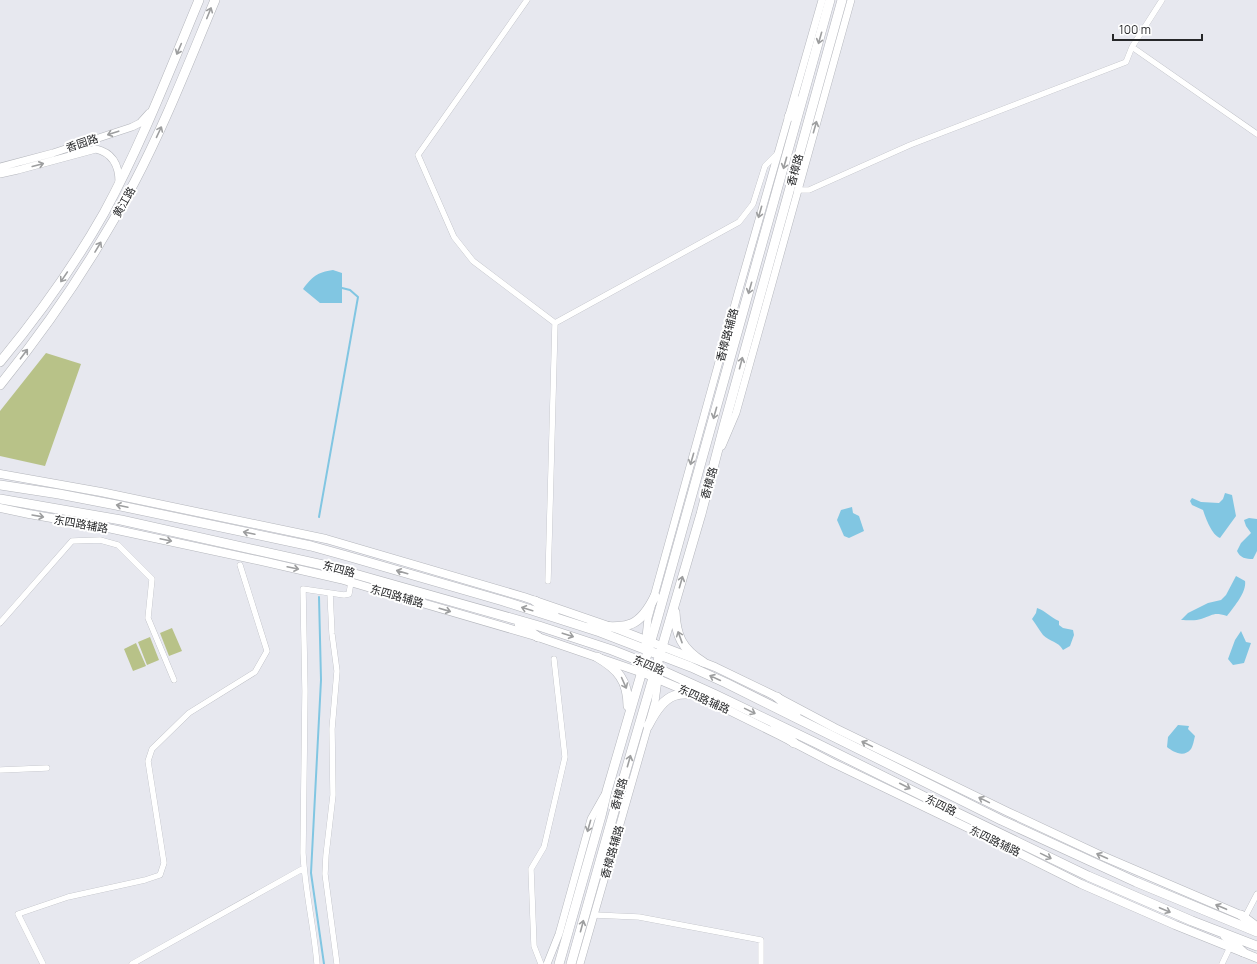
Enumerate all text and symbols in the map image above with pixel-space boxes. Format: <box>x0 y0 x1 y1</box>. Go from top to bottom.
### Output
one-way arrow <box>206 7 214 19</box>
scale bar <box>1113 16 1202 42</box>
text: 100 m <box>1119 21 1151 38</box>
one-way arrow <box>816 31 823 44</box>
one-way arrow <box>174 42 182 54</box>
one-way arrow <box>812 121 819 134</box>
one-way arrow <box>156 127 163 139</box>
street label: 香园路 <box>64 130 100 155</box>
one-way arrow <box>107 130 120 137</box>
street label: 香樟路 <box>783 152 806 188</box>
one-way arrow <box>781 156 788 169</box>
one-way arrow <box>31 161 44 168</box>
street label: 黄江路 <box>109 184 138 220</box>
one-way arrow <box>756 205 764 218</box>
one-way arrow <box>94 241 102 253</box>
one-way arrow <box>60 272 68 283</box>
one-way arrow <box>746 281 753 294</box>
street label: 香樟路辅路 <box>712 306 741 363</box>
one-way arrow <box>20 349 29 360</box>
one-way arrow <box>738 356 745 369</box>
one-way arrow <box>711 406 718 419</box>
one-way arrow <box>688 452 696 465</box>
street label: 香樟路 <box>697 465 720 501</box>
one-way arrow <box>116 502 129 510</box>
street label: 东四路辅路 <box>53 511 109 536</box>
one-way arrow <box>31 512 44 520</box>
one-way arrow <box>243 529 256 537</box>
one-way arrow <box>159 537 172 545</box>
street label: 东四路 <box>321 557 357 580</box>
one-way arrow <box>286 564 299 572</box>
one-way arrow <box>396 568 409 575</box>
one-way arrow <box>678 576 685 589</box>
street label: 东四路辅路 <box>369 581 426 610</box>
one-way arrow <box>521 605 534 612</box>
one-way arrow <box>438 607 451 614</box>
one-way arrow <box>675 631 683 643</box>
one-way arrow <box>562 632 575 639</box>
street label: 东四路 <box>631 651 667 678</box>
one-way arrow <box>709 674 721 681</box>
one-way arrow <box>621 677 628 689</box>
street label: 东四路辅路 <box>676 681 732 717</box>
one-way arrow <box>744 708 756 715</box>
one-way arrow <box>862 740 874 747</box>
one-way arrow <box>625 755 633 768</box>
street label: 香樟路 <box>607 776 630 812</box>
one-way arrow <box>898 783 910 791</box>
street label: 东四路 <box>923 791 959 819</box>
one-way arrow <box>979 796 991 803</box>
one-way arrow <box>585 819 592 832</box>
street label: 东四路辅路 <box>967 822 1023 859</box>
street label: 香樟路辅路 <box>597 823 626 880</box>
one-way arrow <box>1096 852 1108 859</box>
one-way arrow <box>1040 853 1052 860</box>
one-way arrow <box>1216 902 1228 910</box>
one-way arrow <box>1158 906 1170 914</box>
one-way arrow <box>579 920 586 933</box>

